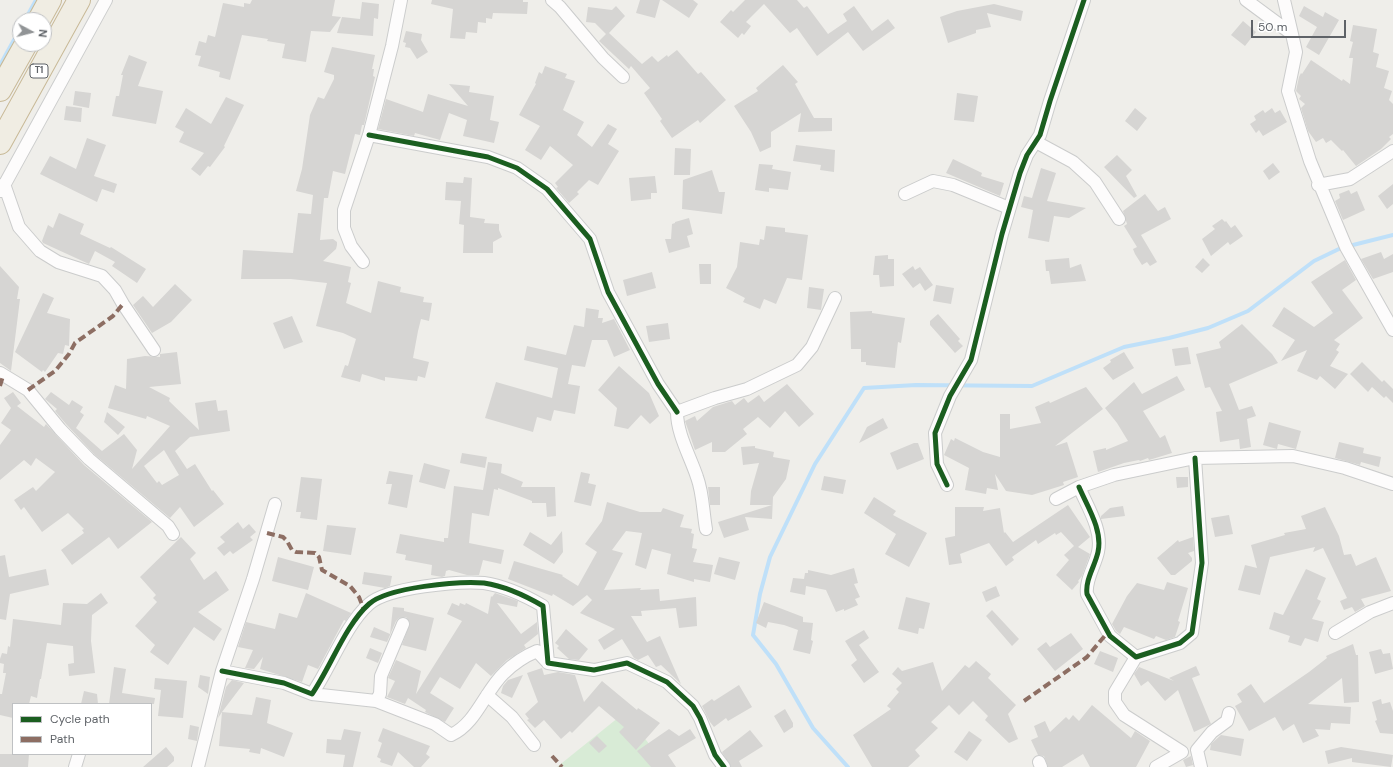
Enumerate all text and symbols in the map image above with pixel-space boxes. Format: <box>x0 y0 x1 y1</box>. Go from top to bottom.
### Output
north arrow <box>12 12 52 52</box>
scale bar <box>1253 12 1348 38</box>
text: 50 m <box>1258 19 1287 35</box>
text: N <box>35 29 50 38</box>
road number: T1 <box>30 64 48 78</box>
legend <box>12 703 152 755</box>
text: Cycle path <box>50 711 110 727</box>
text: Path <box>50 731 75 747</box>

